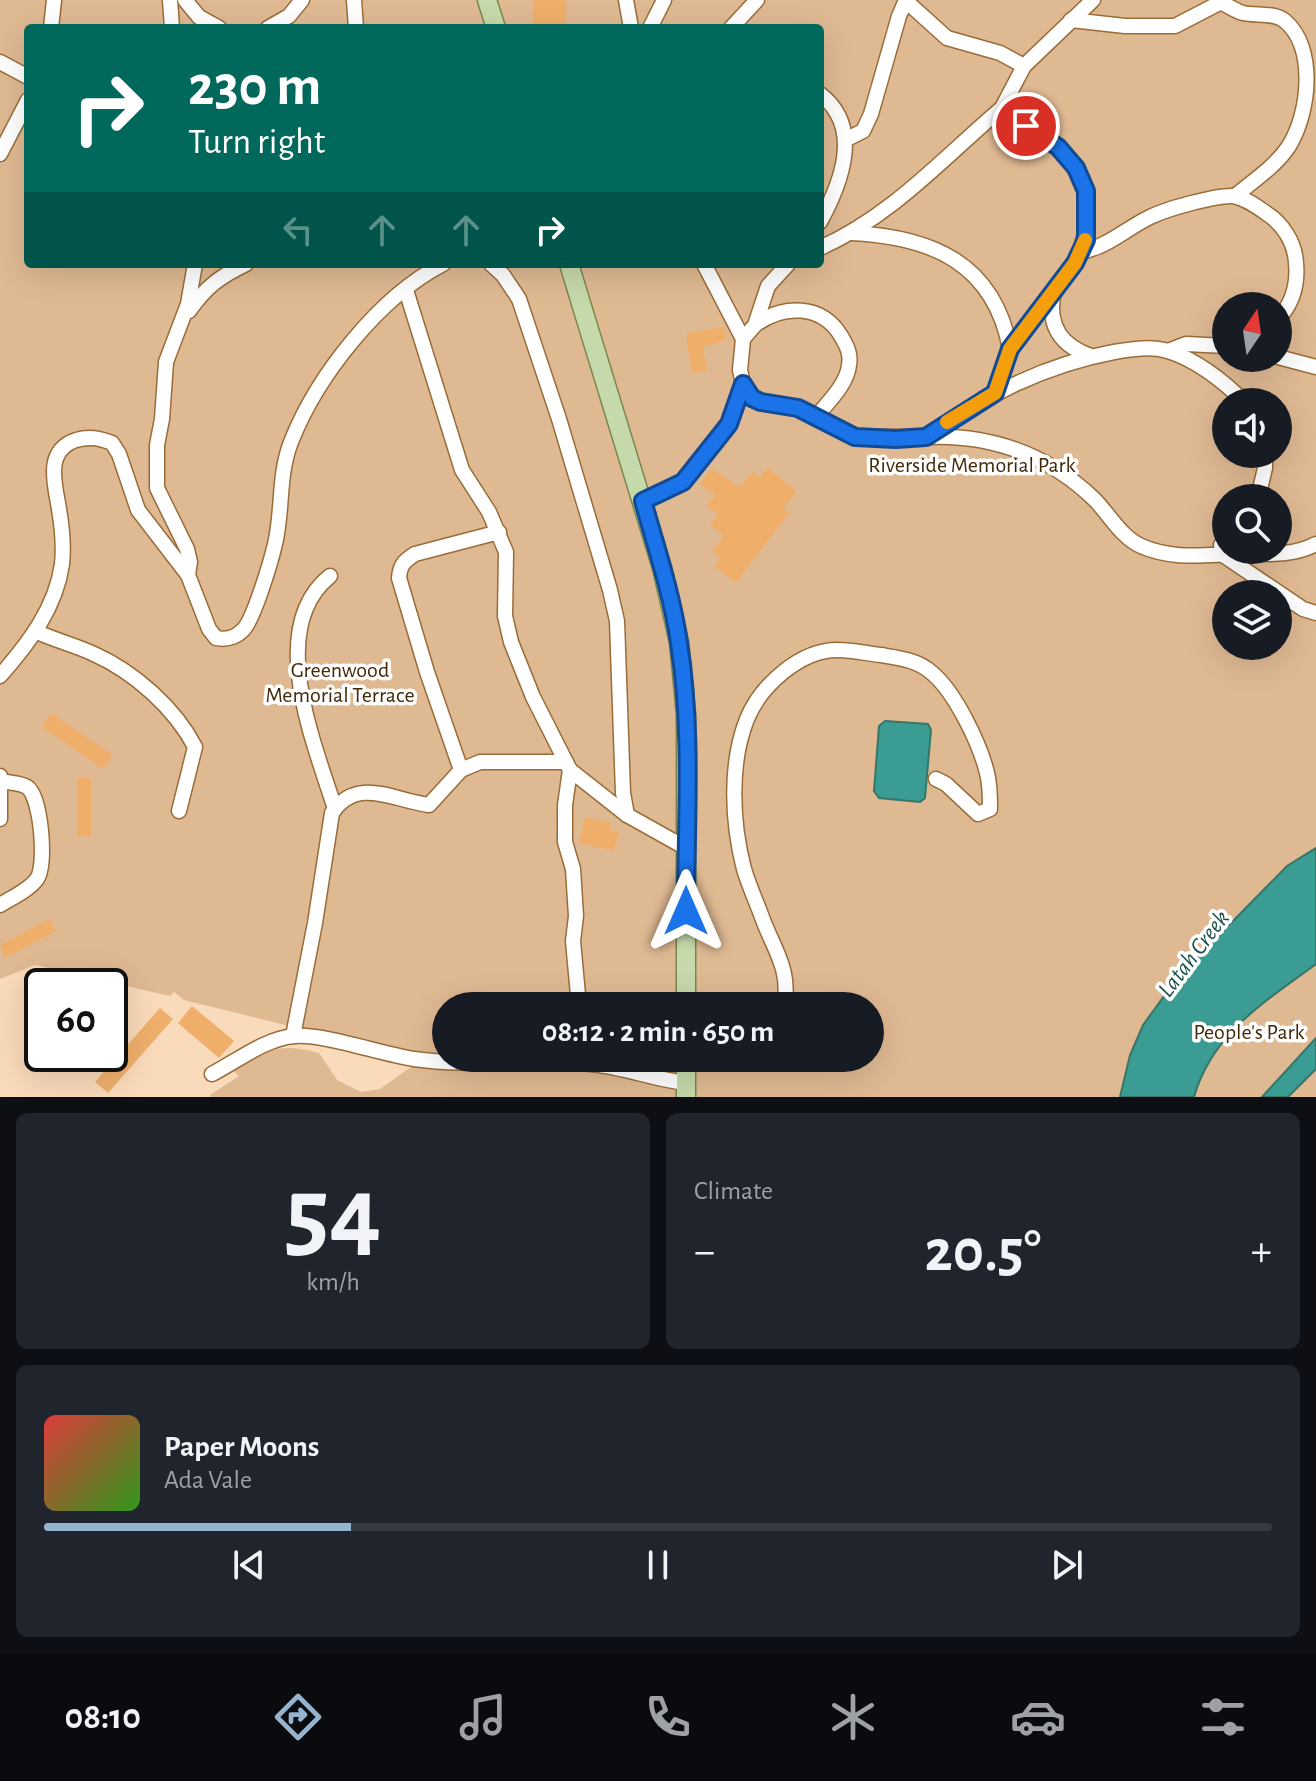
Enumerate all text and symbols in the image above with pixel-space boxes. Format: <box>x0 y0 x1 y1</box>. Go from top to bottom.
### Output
icon: right <box>56 56 160 160</box>
text: 230 m <box>188 59 321 115</box>
pin <box>992 92 1060 160</box>
icon: arrive <box>1004 104 1048 148</box>
text: Turn right <box>188 124 325 160</box>
icon: left <box>276 208 320 252</box>
icon: ahead <box>360 208 404 252</box>
icon: ahead <box>444 208 488 252</box>
icon: right <box>528 208 572 252</box>
north arrow <box>1212 292 1292 372</box>
map controls <box>1212 292 1292 660</box>
button: sound <box>1212 388 1292 468</box>
park label: Riverside Memorial Park <box>868 454 1076 476</box>
button: search <box>1212 484 1292 564</box>
button: layers <box>1212 580 1292 660</box>
park label: Greenwood Memorial Terrace <box>265 659 415 706</box>
position arrow <box>644 869 728 953</box>
water label: Latah Creek <box>1154 906 1234 1002</box>
speed limit sign: 60 <box>24 968 128 1072</box>
text: 08:12 · 2 min · 650 m <box>542 1017 774 1047</box>
park label: People's Park <box>1193 1021 1305 1043</box>
text: 54 <box>284 1163 382 1267</box>
text: Climate <box>694 1178 773 1204</box>
text: 20.5° <box>925 1222 1041 1282</box>
text: − <box>694 1230 715 1274</box>
text: + <box>1251 1230 1272 1274</box>
text: km/h <box>306 1269 360 1295</box>
text: Paper Moons <box>164 1432 319 1462</box>
text: Ada Vale <box>164 1467 252 1493</box>
icon: previous <box>227 1543 271 1587</box>
icon: pause <box>636 1543 680 1587</box>
icon: next <box>1045 1543 1089 1587</box>
icon: directions <box>270 1689 326 1745</box>
icon: music <box>455 1689 511 1745</box>
icon: phone <box>640 1689 696 1745</box>
icon: climate <box>825 1689 881 1745</box>
icon: car <box>1010 1689 1066 1745</box>
icon: filters <box>1195 1689 1251 1745</box>
text: 08:10 <box>65 1699 141 1735</box>

